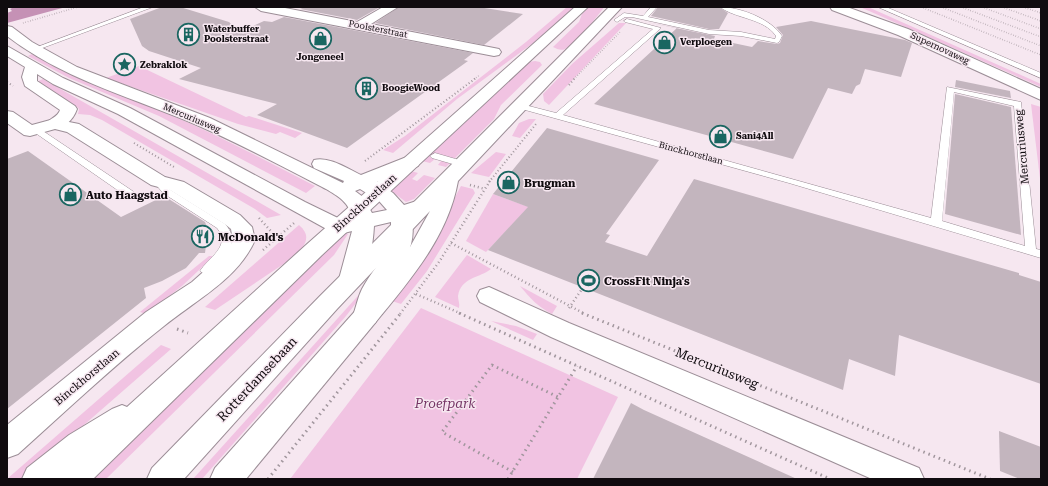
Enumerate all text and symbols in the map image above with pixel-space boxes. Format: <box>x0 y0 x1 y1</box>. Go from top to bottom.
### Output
street label: Poolsterstraat <box>348 18 409 40</box>
building icon: Waterbuffer Poolsterstraat <box>176 21 202 47</box>
place label: Waterbuffer Poolsterstraat <box>204 24 269 44</box>
shop icon: Jongeneel <box>307 25 333 51</box>
shop icon: Verploegen <box>652 29 678 55</box>
street label: Supernovaweg <box>909 30 972 66</box>
place label: Verploegen <box>680 37 732 47</box>
place icon: Zebraklok <box>112 52 138 78</box>
place label: Jongeneel <box>296 52 344 62</box>
place label: Zebraklok <box>140 60 188 70</box>
building icon: BoogieWood <box>354 75 380 101</box>
place label: BoogieWood <box>382 83 440 93</box>
street label: Mercuriusweg <box>162 101 223 135</box>
street label: Mercuriusweg <box>1012 108 1032 185</box>
shop icon: Sani4All <box>707 123 733 149</box>
place label: Sani4All <box>736 131 774 141</box>
street label: Binckhorstlaan <box>658 140 724 166</box>
shop icon: Brugman <box>495 170 521 196</box>
street label: Binckhorstlaan <box>331 171 399 235</box>
place label: Brugman <box>524 177 576 190</box>
shop icon: Auto Haagstad <box>58 182 84 208</box>
place label: Auto Haagstad <box>86 189 169 202</box>
restaurant icon: McDonald's <box>190 224 216 250</box>
place label: McDonald's <box>218 231 284 244</box>
sports icon: CrossFit Ninja's <box>575 268 601 294</box>
place label: CrossFit Ninja's <box>604 275 690 288</box>
street label: Rotterdamsebaan <box>214 333 300 424</box>
street label: Mercuriusweg <box>673 344 761 392</box>
street label: Binckhorstlaan <box>52 346 122 408</box>
park label: Proefpark <box>414 396 476 411</box>

